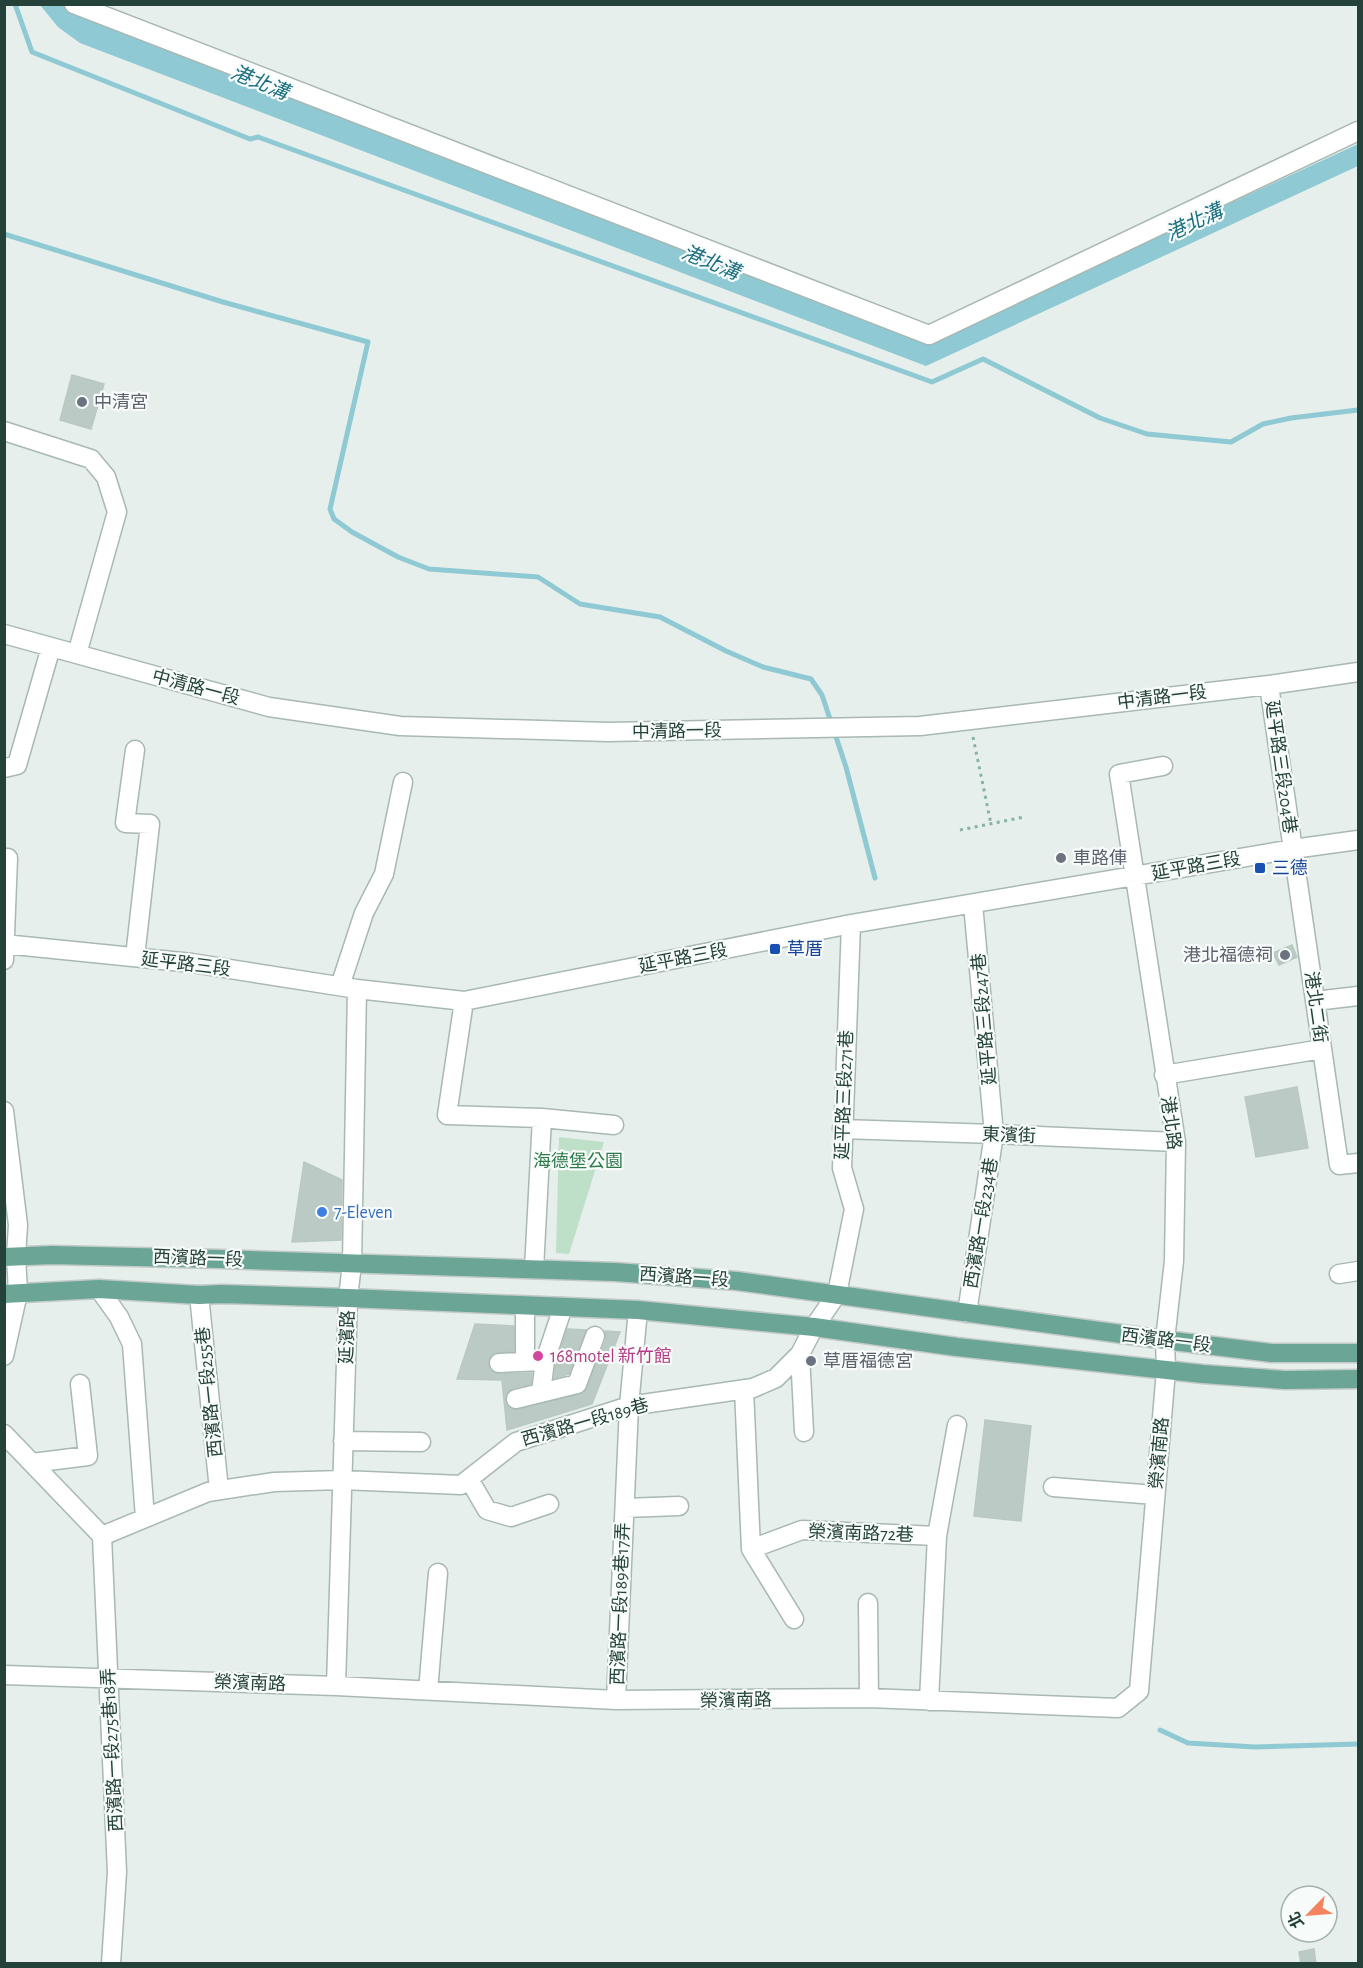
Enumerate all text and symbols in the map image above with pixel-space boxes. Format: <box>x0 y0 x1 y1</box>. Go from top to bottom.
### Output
water label: 港北溝 <box>228 61 294 105</box>
water label: 港北溝 <box>1163 199 1229 245</box>
water label: 港北溝 <box>679 241 745 285</box>
place label: 中清宮 <box>94 392 148 412</box>
marker: 中清宮 <box>75 395 89 409</box>
street label: 中清路一段 <box>150 666 242 708</box>
street label: 中清路一段 <box>1116 682 1208 712</box>
street label: 延平路三段204巷 <box>1262 699 1300 835</box>
street label: 中清路一段 <box>632 720 722 742</box>
place label: 車路俥 <box>1073 848 1127 868</box>
street label: 延平路三段 <box>1150 848 1242 884</box>
marker: 車路俥 <box>1054 851 1068 865</box>
place label: 三德 <box>1272 858 1308 878</box>
marker: 三德 <box>1253 861 1267 875</box>
place label: 草厝 <box>787 939 823 959</box>
street label: 延平路三段 <box>637 940 729 976</box>
marker: 草厝 <box>768 942 782 956</box>
place label: 港北福德祠 <box>1183 945 1273 965</box>
marker: 港北福德祠 <box>1278 948 1292 962</box>
street label: 延平路三段 <box>140 949 232 979</box>
street label: 延平路三段247巷 <box>968 952 1000 1086</box>
street label: 港北二街 <box>1301 970 1331 1044</box>
street label: 延平路三段271巷 <box>832 1030 856 1160</box>
street label: 港北路 <box>1157 1095 1185 1151</box>
street label: 東濱街 <box>982 1124 1036 1146</box>
park label: 海德堡公園 <box>533 1151 623 1171</box>
street label: 西濱路一段234巷 <box>961 1156 1001 1290</box>
place label: 7-Eleven <box>334 1204 393 1222</box>
marker: 7-Eleven <box>315 1205 329 1219</box>
street label: 西濱路一段 <box>153 1246 243 1270</box>
street label: 西濱路一段 <box>638 1264 730 1290</box>
street label: 延濱路 <box>336 1310 358 1364</box>
street label: 西濱路一段 <box>1120 1325 1212 1355</box>
street label: 西濱路一段255巷 <box>192 1326 226 1458</box>
place label: 168motel 新竹館 <box>550 1346 672 1366</box>
marker: 168motel 新竹館 <box>531 1349 545 1363</box>
place label: 草厝福德宮 <box>823 1351 913 1371</box>
marker: 草厝福德宮 <box>804 1354 818 1368</box>
street label: 西濱路一段189巷 <box>519 1394 651 1450</box>
street label: 榮濱南路 <box>1146 1416 1172 1490</box>
street label: 榮濱南路72巷 <box>808 1521 914 1545</box>
street label: 西濱路一段189巷17弄 <box>607 1522 633 1686</box>
street label: 西濱路一段275巷18弄 <box>98 1668 126 1832</box>
street label: 榮濱南路 <box>214 1672 286 1694</box>
street label: 榮濱南路 <box>700 1689 772 1711</box>
north arrow <box>1279 1884 1339 1944</box>
text: 北 <box>1285 1909 1307 1931</box>

